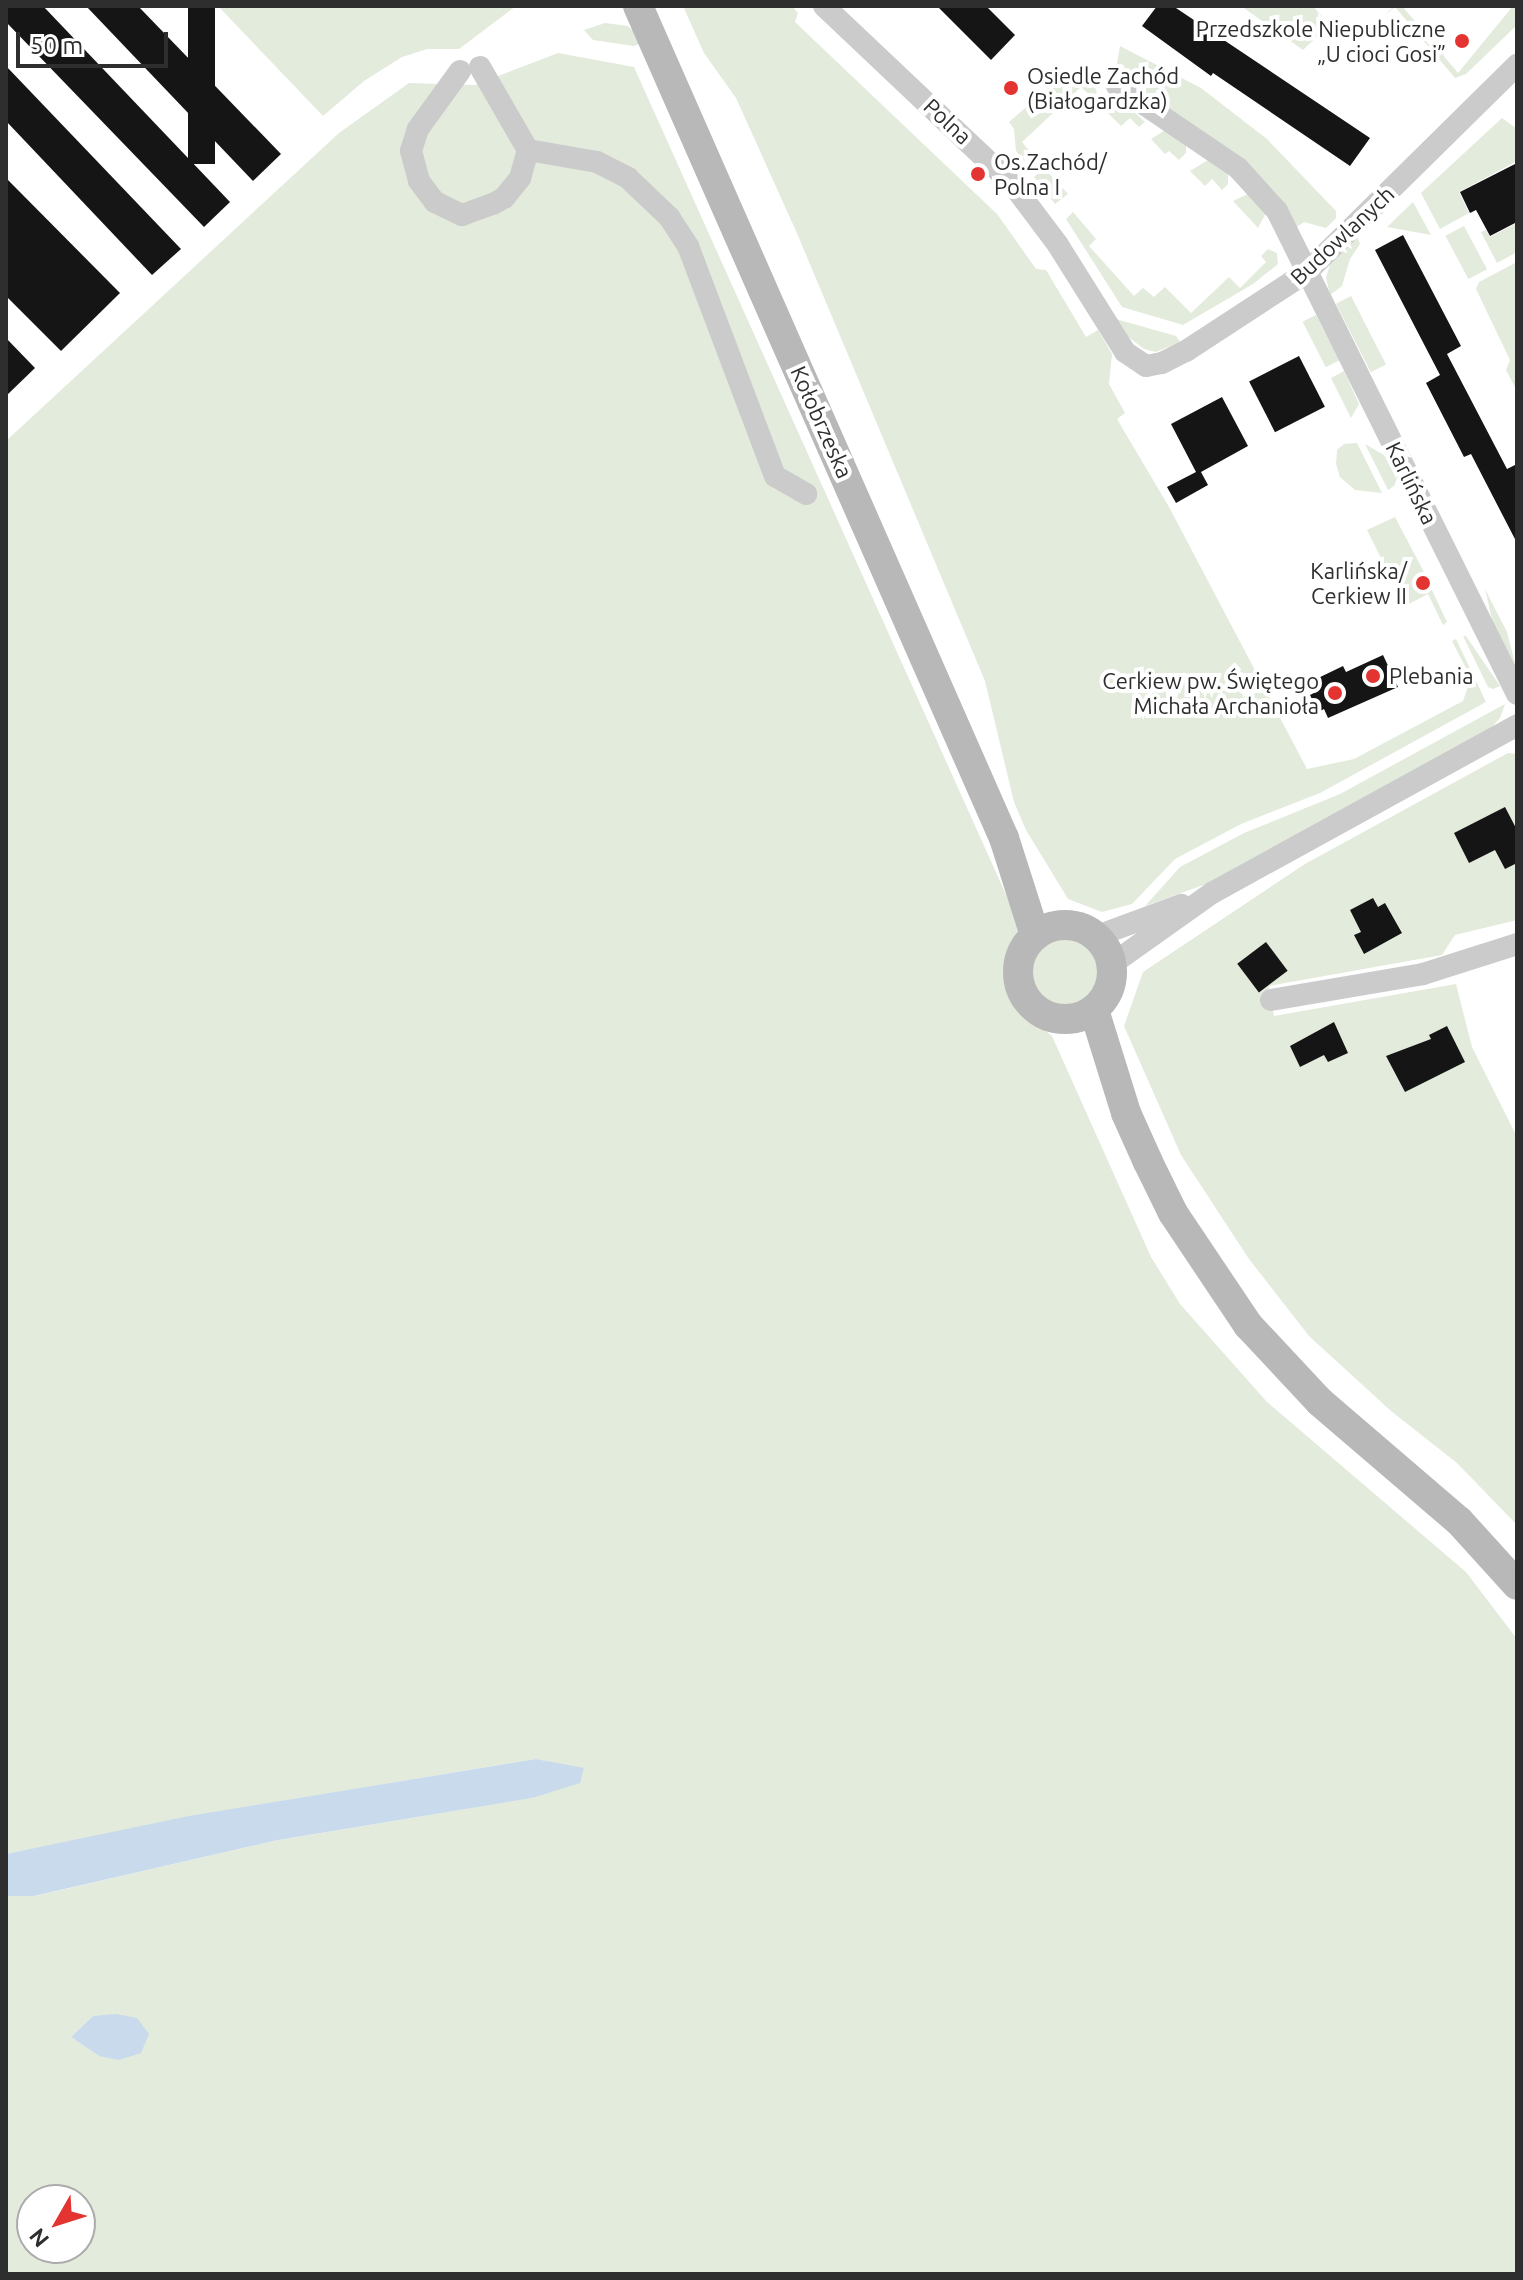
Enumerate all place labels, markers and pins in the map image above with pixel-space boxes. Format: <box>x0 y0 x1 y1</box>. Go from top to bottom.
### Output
place label: Przedszkole Niepubliczne „U cioci Gosi” <box>1196 15 1446 66</box>
marker: Przedszkole Niepubliczne „U cioci Gosi” <box>1453 32 1471 50</box>
place label: Osiedle Zachód (Białogardzka) <box>1027 62 1179 114</box>
marker: Osiedle Zachód (Białogardzka) <box>1002 79 1020 97</box>
place label: Os.Zachód/ Polna I <box>994 148 1107 200</box>
marker: Os.Zachód/ Polna I <box>969 165 987 183</box>
place label: Karlińska/ Cerkiew II <box>1310 557 1407 608</box>
marker: Karlińska/ Cerkiew II <box>1414 574 1432 592</box>
place label: Plebania <box>1389 663 1473 689</box>
place label: Cerkiew pw. Świętego Michała Archanioła <box>1102 667 1319 718</box>
marker: Plebania <box>1364 667 1382 685</box>
marker: Cerkiew pw. Świętego Michała Archanioła <box>1326 684 1344 702</box>

